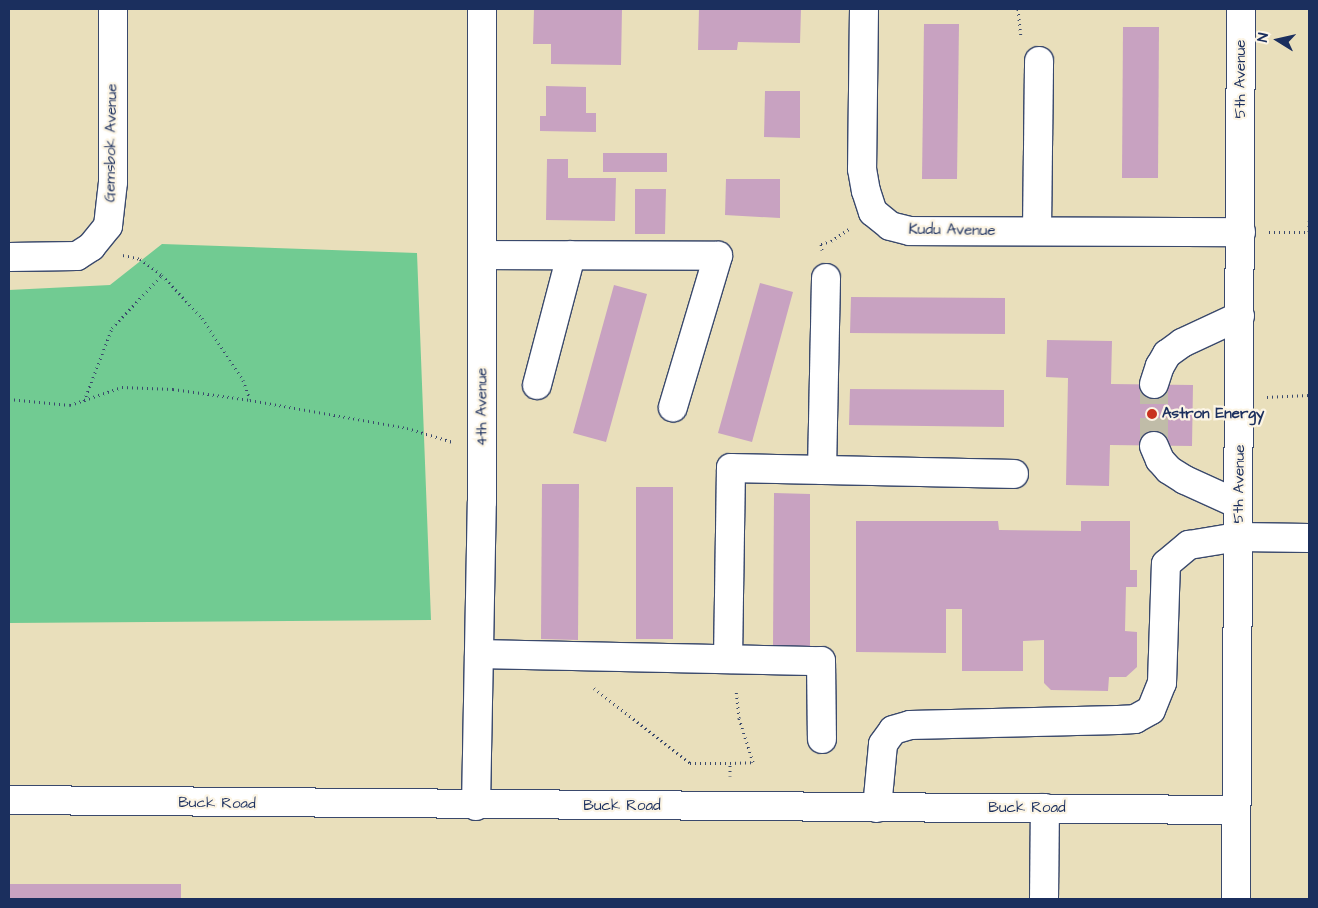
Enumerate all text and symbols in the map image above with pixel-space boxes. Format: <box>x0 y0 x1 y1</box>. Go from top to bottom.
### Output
north arrow <box>1253 15 1303 65</box>
text: N <box>1253 31 1274 43</box>
street label: 5th Avenue <box>1232 40 1250 118</box>
street label: Gemsbok Avenue <box>101 84 121 202</box>
street label: Kudu Avenue <box>908 220 996 240</box>
street label: 4th Avenue <box>473 368 491 446</box>
place label: Astron Energy <box>1162 405 1264 423</box>
marker: Astron Energy <box>1146 408 1158 420</box>
street label: 5th Avenue <box>1229 444 1249 524</box>
street label: Buck Road <box>178 793 256 813</box>
street label: Buck Road <box>583 797 661 815</box>
street label: Buck Road <box>988 799 1066 817</box>

